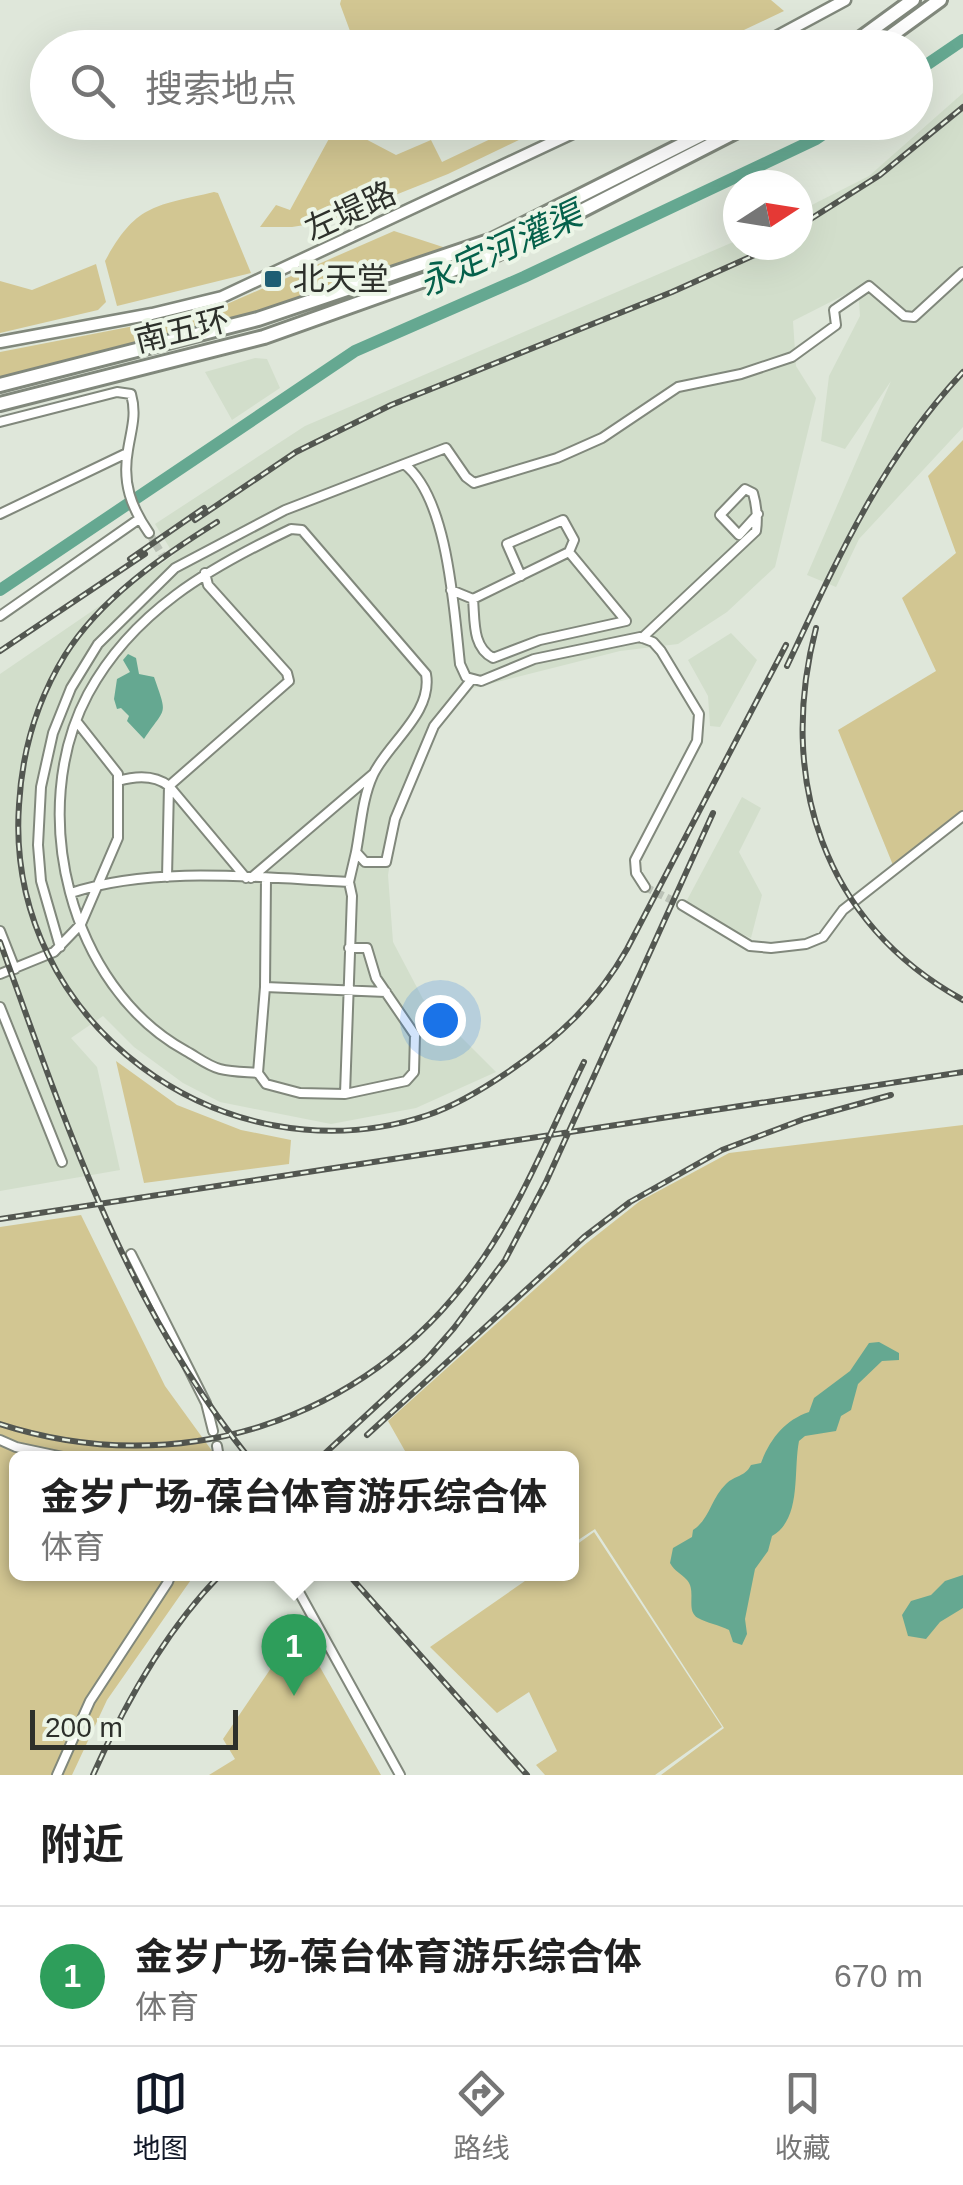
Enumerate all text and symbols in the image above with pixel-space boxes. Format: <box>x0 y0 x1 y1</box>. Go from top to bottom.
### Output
search box <box>30 30 933 140</box>
icon: search <box>65 58 120 113</box>
text: 搜索地点 <box>145 68 297 110</box>
north arrow <box>723 170 813 260</box>
street label: 左堤路 <box>299 174 401 248</box>
water label: 永定河灌渠 <box>412 192 592 303</box>
place label: 北天堂 <box>293 261 389 297</box>
marker: 北天堂 <box>262 268 284 290</box>
street label: 南五环 <box>131 301 233 359</box>
your location <box>415 995 466 1046</box>
popup <box>9 1451 579 1581</box>
text: 金岁广场-葆台体育游乐综合体 <box>41 1476 547 1518</box>
text: 体育 <box>41 1529 105 1565</box>
pin: 1 <box>262 1614 326 1696</box>
scale bar <box>30 1705 238 1750</box>
text: 200 m <box>45 1712 123 1743</box>
text: 附近 <box>40 1821 124 1868</box>
text: 金岁广场-葆台体育游乐综合体 <box>135 1936 642 1978</box>
text: 1 <box>64 1958 81 1994</box>
text: 670 m <box>834 1958 923 1994</box>
text: 体育 <box>135 1989 199 2025</box>
tab: 地图 <box>132 2066 189 2166</box>
tab: 路线 <box>453 2066 510 2166</box>
tab: 收藏 <box>774 2066 831 2166</box>

